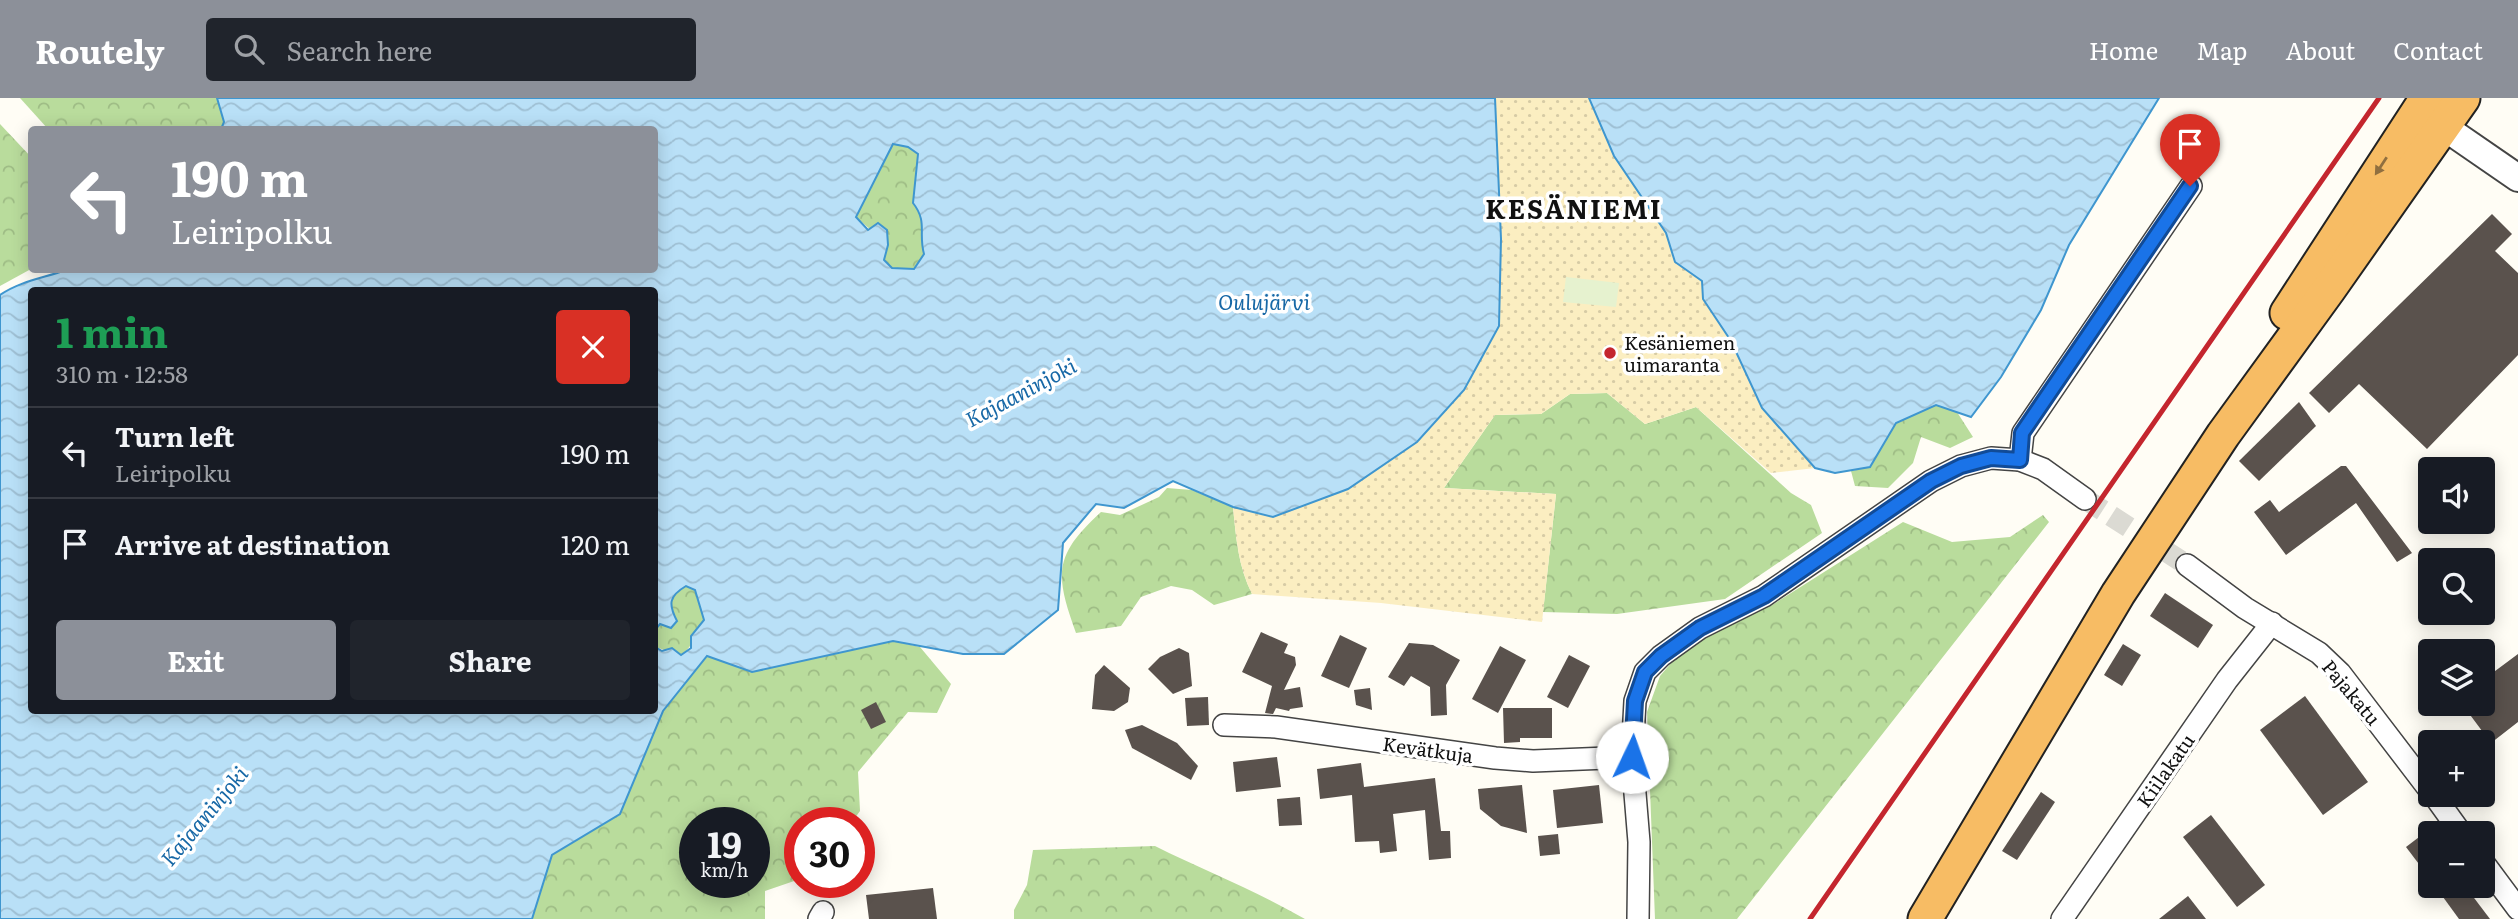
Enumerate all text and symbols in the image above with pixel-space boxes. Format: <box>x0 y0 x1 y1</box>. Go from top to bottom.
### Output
search box <box>206 18 696 81</box>
text: Routely <box>35 25 164 74</box>
icon: search <box>230 30 268 68</box>
text: Search here <box>286 30 432 69</box>
text: Home <box>2089 32 2158 67</box>
text: Map <box>2196 32 2247 67</box>
text: About <box>2285 32 2355 67</box>
text: Contact <box>2393 32 2483 67</box>
pin <box>2160 114 2220 186</box>
icon: arrive <box>2171 125 2209 163</box>
text: 190 m <box>171 139 308 212</box>
icon: left <box>56 154 147 245</box>
one-way arrow <box>2375 157 2388 176</box>
district label: KESÄNIEMI <box>1485 188 1663 227</box>
text: Leiripolku <box>171 206 333 254</box>
water label: Oulujärvi <box>1218 285 1311 316</box>
text: 1 min <box>56 299 168 361</box>
button: close <box>556 310 630 384</box>
place label: Kesäniemen uimaranta <box>1624 328 1735 378</box>
marker: Kesäniemen uimaranta <box>1602 345 1618 361</box>
water label: Kajaaninjoki <box>959 348 1082 433</box>
text: 310 m · 12:58 <box>56 356 188 390</box>
text: Turn left <box>115 416 234 455</box>
text: 190 m <box>560 433 630 472</box>
icon: left <box>56 434 94 472</box>
text: Leiripolku <box>115 455 231 489</box>
map controls <box>2418 457 2495 898</box>
button: sound <box>2418 457 2495 534</box>
text: Arrive at destination <box>115 524 390 563</box>
text: 120 m <box>561 524 630 563</box>
icon: arrive <box>56 525 94 563</box>
button: search <box>2418 548 2495 625</box>
button: Exit <box>56 620 336 700</box>
button: Share <box>350 620 630 700</box>
button: layers <box>2418 639 2495 716</box>
street label: Pajakatu <box>2316 653 2388 731</box>
position arrow <box>1595 720 1669 794</box>
street label: Kiilakatu <box>2129 727 2201 813</box>
street label: Kevätkuja <box>1381 729 1476 769</box>
button: + <box>2418 730 2495 807</box>
water label: Kajaaninjoki <box>152 758 254 872</box>
speed limit sign: 30 <box>784 807 875 898</box>
text: 19 <box>707 817 742 869</box>
button: − <box>2418 821 2495 898</box>
text: km/h <box>701 856 748 883</box>

